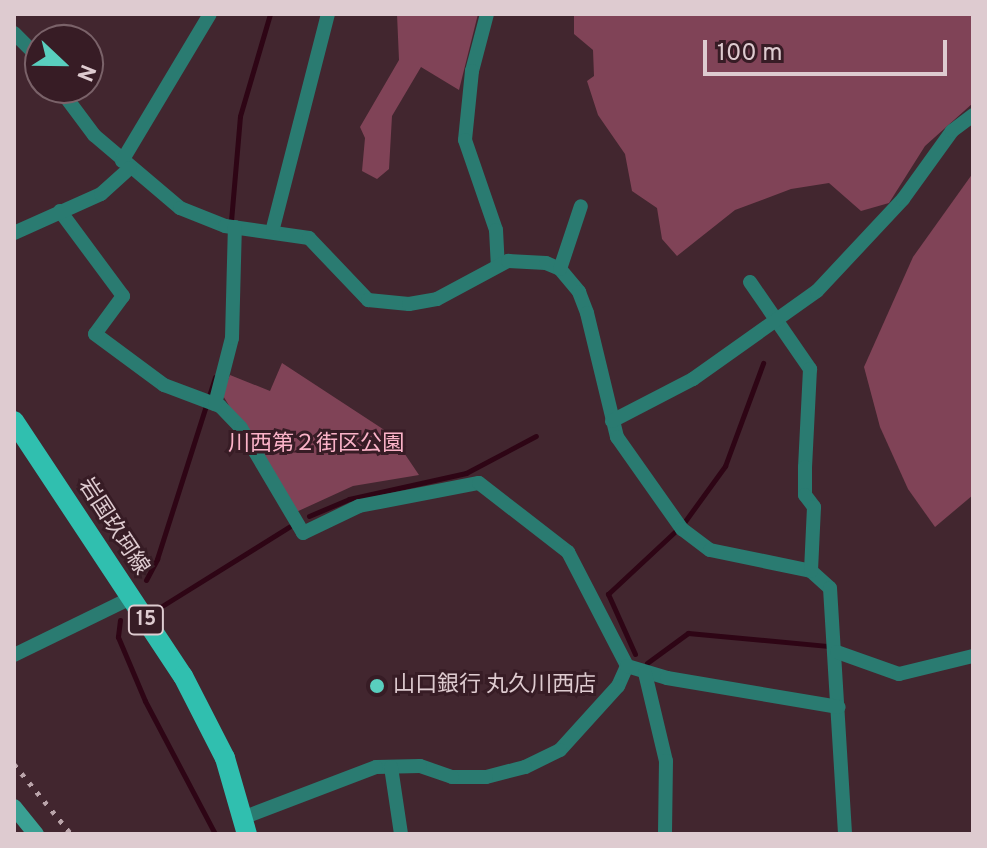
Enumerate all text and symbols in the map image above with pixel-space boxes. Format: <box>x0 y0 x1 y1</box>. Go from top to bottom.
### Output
north arrow <box>24 24 104 104</box>
scale bar <box>707 24 951 74</box>
text: 100 m <box>717 39 783 69</box>
text: N <box>69 60 100 85</box>
park label: 川西第２街区公園 <box>228 432 404 458</box>
street label: 岩国玖珂線 <box>72 474 154 580</box>
road number: 15 <box>126 604 166 636</box>
place label: 山口銀行 丸久川西店 <box>393 673 596 699</box>
marker: 山口銀行 丸久川西店 <box>368 677 386 695</box>

